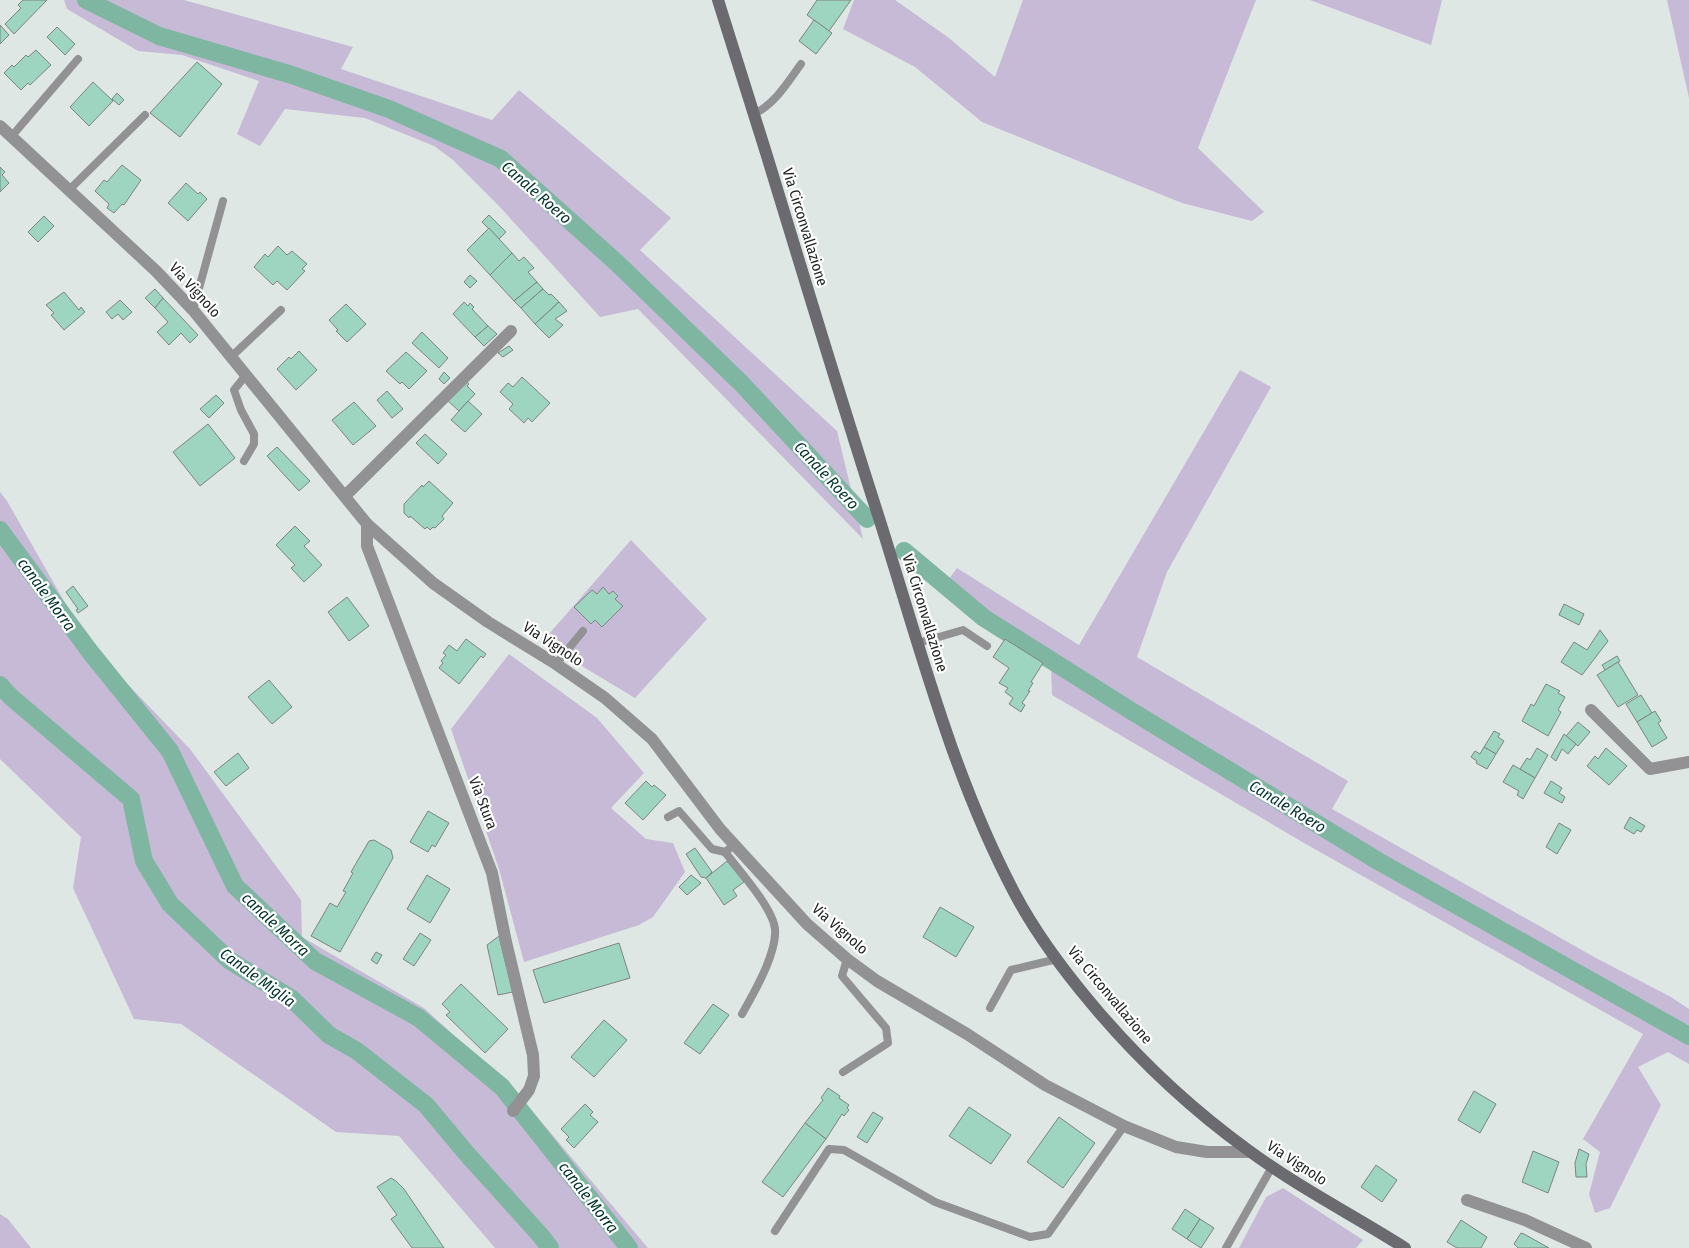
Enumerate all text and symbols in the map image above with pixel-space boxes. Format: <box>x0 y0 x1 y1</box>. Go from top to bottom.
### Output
water label: Canale Roero <box>498 157 575 228</box>
street label: Via Circonvallazione <box>779 166 831 288</box>
street label: Via Vignolo <box>165 259 225 321</box>
water label: Canale Roero <box>790 437 863 513</box>
street label: Via Circonvallazione <box>899 552 951 674</box>
water label: canale Morra <box>14 554 79 634</box>
street label: Via Vignolo <box>519 618 587 670</box>
street label: Via Stura <box>465 774 501 832</box>
water label: Canale Roero <box>1246 776 1329 837</box>
water label: canale Morra <box>238 888 313 960</box>
street label: Via Vignolo <box>808 900 872 958</box>
street label: Via Circonvallazione <box>1064 942 1156 1048</box>
water label: Canale Miglia <box>216 944 299 1011</box>
street label: Via Vignolo <box>1263 1137 1331 1189</box>
water label: canale Morra <box>555 1158 622 1237</box>

